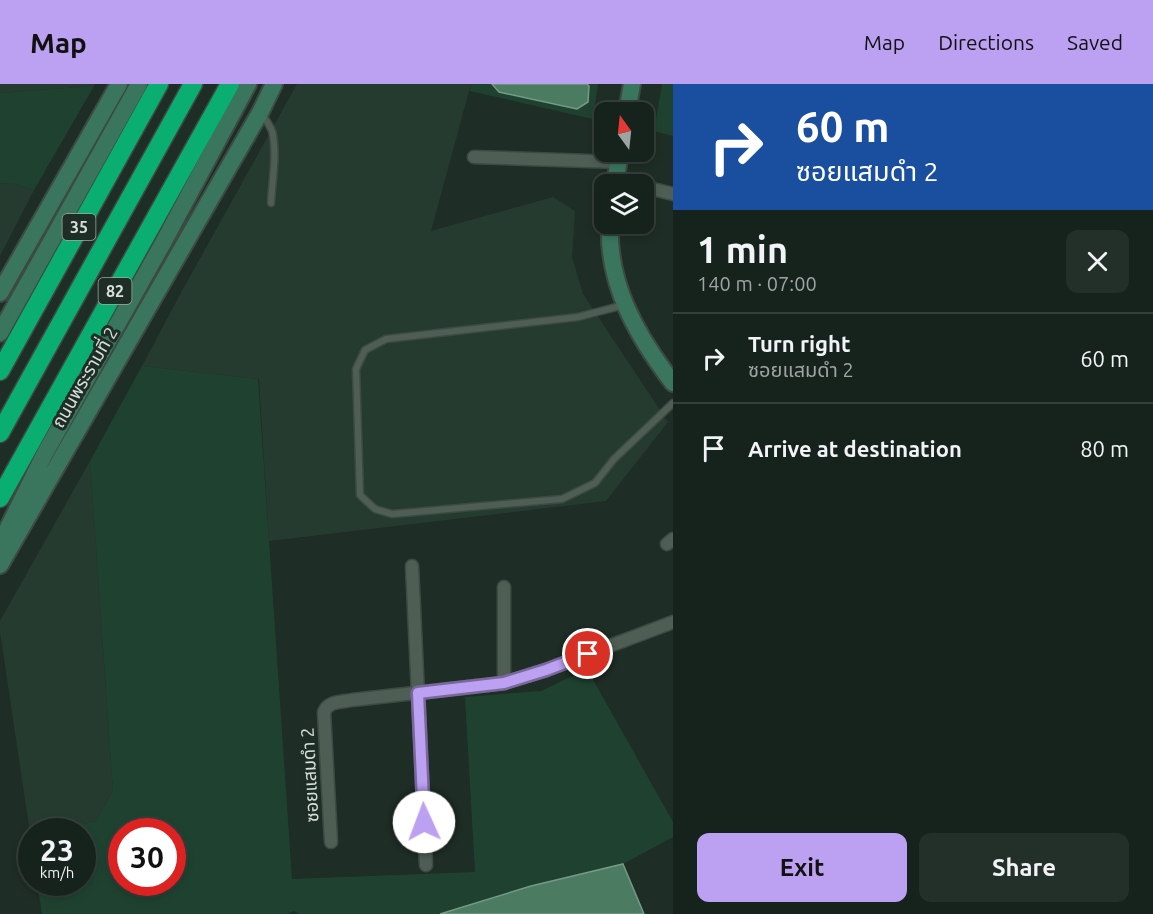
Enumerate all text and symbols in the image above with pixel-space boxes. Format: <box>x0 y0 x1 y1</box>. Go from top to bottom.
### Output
text: Map <box>30 27 87 58</box>
text: Map <box>864 30 905 54</box>
text: Directions <box>938 30 1034 54</box>
text: Saved <box>1067 30 1123 54</box>
north arrow <box>594 102 654 162</box>
map controls <box>594 102 654 234</box>
text: 60 m <box>796 103 890 150</box>
icon: right <box>697 108 775 186</box>
text: ซอยแสมดำ 2 <box>796 156 939 186</box>
button: layers <box>594 174 654 234</box>
road number: 35 <box>62 214 96 240</box>
text: 1 min <box>697 229 788 270</box>
button: close <box>1066 230 1129 293</box>
text: 140 m · 07:00 <box>697 272 817 295</box>
road number: 82 <box>98 278 132 304</box>
street label: ถนนพระรามที่ 2 <box>45 322 121 431</box>
text: Turn right <box>748 331 850 356</box>
icon: right <box>697 342 730 375</box>
text: 60 m <box>1080 346 1129 371</box>
text: ซอยแสมดำ 2 <box>748 358 854 381</box>
icon: arrive <box>697 432 730 465</box>
text: Arrive at destination <box>748 436 962 461</box>
text: 80 m <box>1080 436 1129 461</box>
pin <box>562 628 613 679</box>
icon: arrive <box>571 637 604 670</box>
street label: ซอยแสมดำ 2 <box>297 727 321 823</box>
position arrow <box>392 790 456 854</box>
speed limit sign: 30 <box>108 818 186 896</box>
text: 23 <box>40 833 74 867</box>
button: Exit <box>697 833 907 902</box>
button: Share <box>919 833 1129 902</box>
text: km/h <box>40 864 74 881</box>

